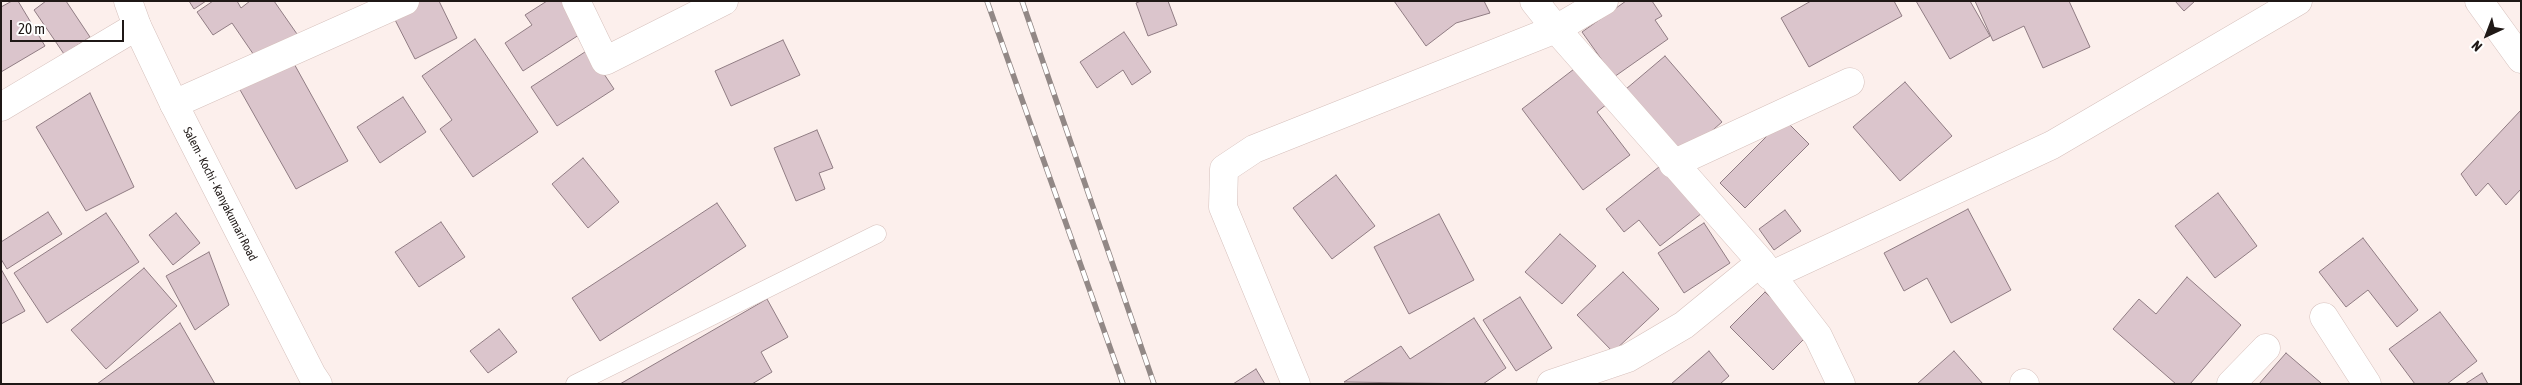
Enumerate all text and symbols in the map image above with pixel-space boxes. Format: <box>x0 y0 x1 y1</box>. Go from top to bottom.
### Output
scale bar <box>12 10 126 42</box>
north arrow <box>2462 10 2512 60</box>
text: 20 m <box>18 20 45 37</box>
text: N <box>2468 37 2485 55</box>
street label: Salem - Kochi - Kanyakumari Road <box>180 125 260 263</box>

